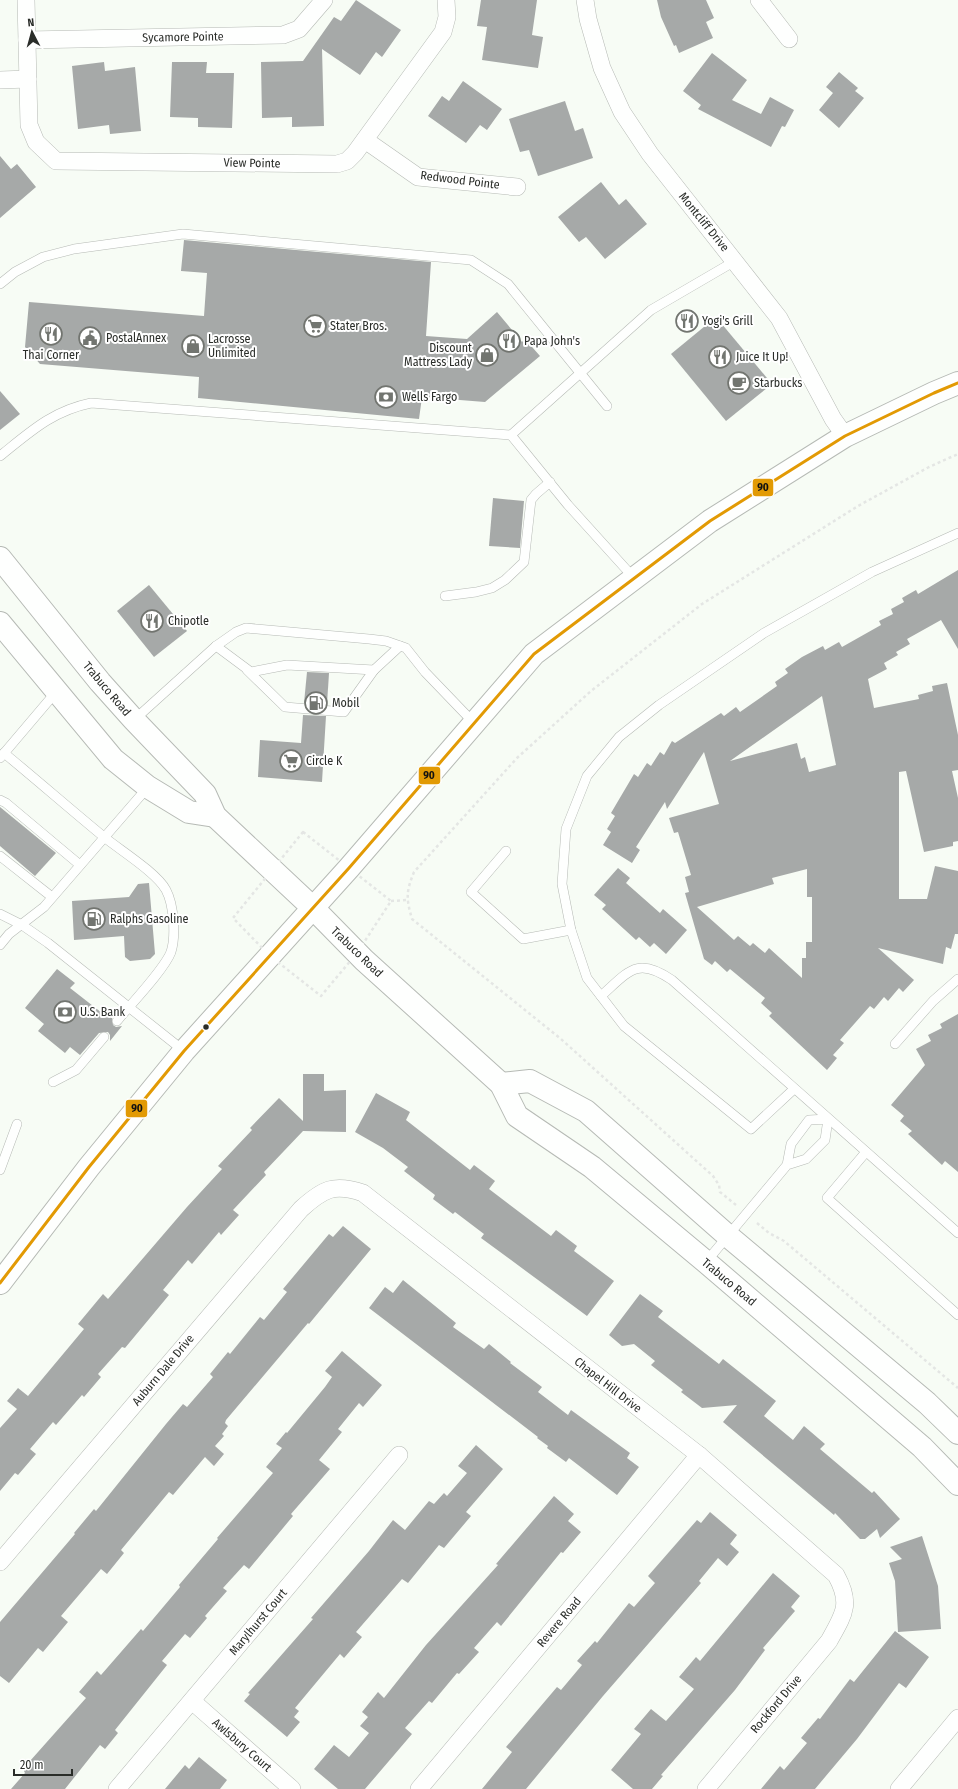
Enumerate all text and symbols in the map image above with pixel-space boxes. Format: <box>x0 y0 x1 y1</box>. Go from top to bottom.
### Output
north arrow <box>12 12 52 52</box>
text: N <box>27 16 35 29</box>
street label: Sycamore Pointe <box>142 29 224 45</box>
street label: View Pointe <box>223 156 281 170</box>
street label: Redwood Pointe <box>420 168 500 192</box>
street label: Montcliff Drive <box>676 190 732 254</box>
restaurant icon: Yogi's Grill <box>674 308 700 334</box>
supermarket icon: Stater Bros. <box>302 313 328 339</box>
place label: Yogi's Grill <box>702 314 753 328</box>
place label: Stater Bros. <box>330 319 387 333</box>
restaurant icon: Thai Corner <box>38 321 64 347</box>
public building icon: PostalAnnex <box>77 325 103 351</box>
restaurant icon: Papa John's <box>496 328 522 354</box>
place label: PostalAnnex <box>106 331 167 345</box>
place label: Lacrosse Unlimited <box>208 332 256 360</box>
shop icon: Lacrosse Unlimited <box>180 333 206 359</box>
place label: Papa John's <box>524 334 580 348</box>
place label: Discount Mattress Lady <box>404 341 473 369</box>
shop icon: Discount Mattress Lady <box>474 342 500 368</box>
restaurant icon: Juice It Up! <box>707 344 733 370</box>
place label: Thai Corner <box>23 348 80 362</box>
place label: Juice It Up! <box>736 350 789 364</box>
cafe icon: Starbucks <box>726 370 752 396</box>
place label: Starbucks <box>754 376 802 390</box>
bank icon: Wells Fargo <box>373 384 399 410</box>
place label: Wells Fargo <box>402 390 457 404</box>
line badge: 90 <box>752 478 774 497</box>
text: 90 <box>757 481 769 494</box>
restaurant icon: Chipotle <box>139 608 165 634</box>
place label: Chipotle <box>168 614 209 628</box>
street label: Trabuco Road <box>80 659 134 719</box>
fuel station icon: Mobil <box>303 690 329 716</box>
place label: Mobil <box>332 696 359 710</box>
supermarket icon: Circle K <box>278 748 304 774</box>
place label: Circle K <box>306 754 343 768</box>
line badge: 90 <box>418 766 441 785</box>
text: 90 <box>423 769 435 782</box>
fuel station icon: Ralphs Gasoline <box>81 906 107 932</box>
place label: Ralphs Gasoline <box>110 912 189 926</box>
street label: Trabuco Road <box>328 924 386 980</box>
bank icon: U.S. Bank <box>52 999 78 1025</box>
place label: U.S. Bank <box>80 1005 126 1019</box>
unlabelled marker <box>201 1022 211 1032</box>
line badge: 90 <box>125 1099 148 1118</box>
text: 90 <box>131 1102 143 1115</box>
street label: Trabuco Road <box>699 1255 759 1309</box>
street label: Auburn Dale Drive <box>129 1332 197 1408</box>
street label: Chapel Hill Drive <box>572 1354 644 1416</box>
street label: Marylhurst Court <box>226 1586 290 1658</box>
street label: Revere Road <box>534 1594 584 1650</box>
street label: Rockford Drive <box>748 1672 804 1736</box>
street label: Awlsbury Court <box>209 1715 275 1775</box>
scale bar <box>14 1751 72 1777</box>
text: 20 m <box>20 1758 44 1772</box>

